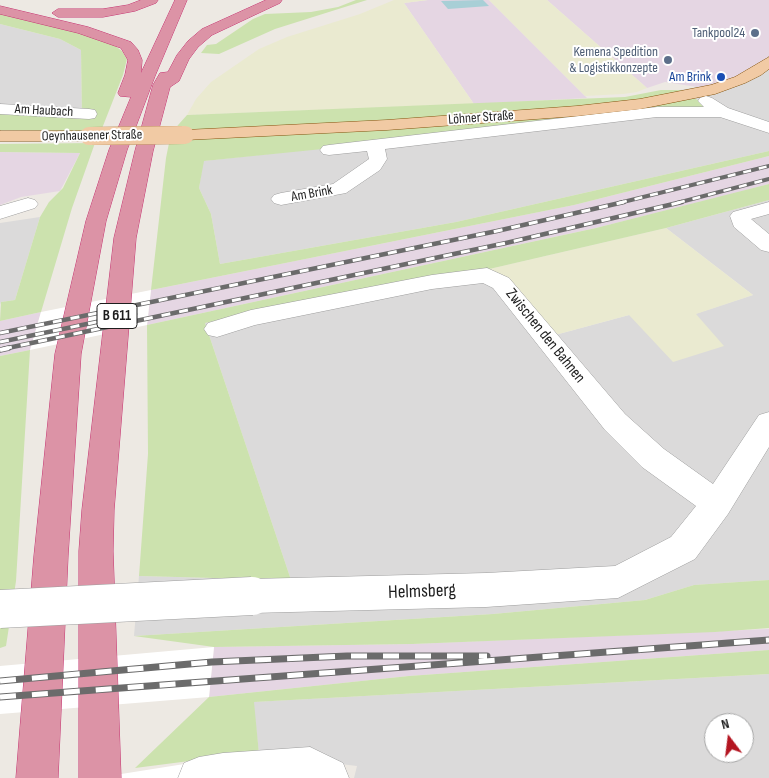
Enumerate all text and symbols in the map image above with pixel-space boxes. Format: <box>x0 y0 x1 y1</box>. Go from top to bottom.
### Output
place label: Tankpool24 <box>692 25 745 41</box>
marker: Tankpool24 <box>749 27 761 39</box>
place label: Kemena Spedition & Logistikkonzepte <box>570 44 658 76</box>
marker: Kemena Spedition & Logistikkonzepte <box>662 54 674 66</box>
place label: Am Brink <box>669 69 711 85</box>
marker: Am Brink <box>715 71 727 83</box>
street label: Am Haubach <box>14 101 74 121</box>
street label: Löhner Straße <box>448 107 514 129</box>
street label: Oeynhausener Straße <box>42 127 142 145</box>
street label: Am Brink <box>290 182 334 206</box>
street label: Zwischen den Bahnen <box>501 285 589 387</box>
road number: B 611 <box>97 304 137 328</box>
street label: Helmsberg <box>388 579 456 605</box>
north arrow <box>704 713 754 763</box>
text: N <box>719 715 731 733</box>

